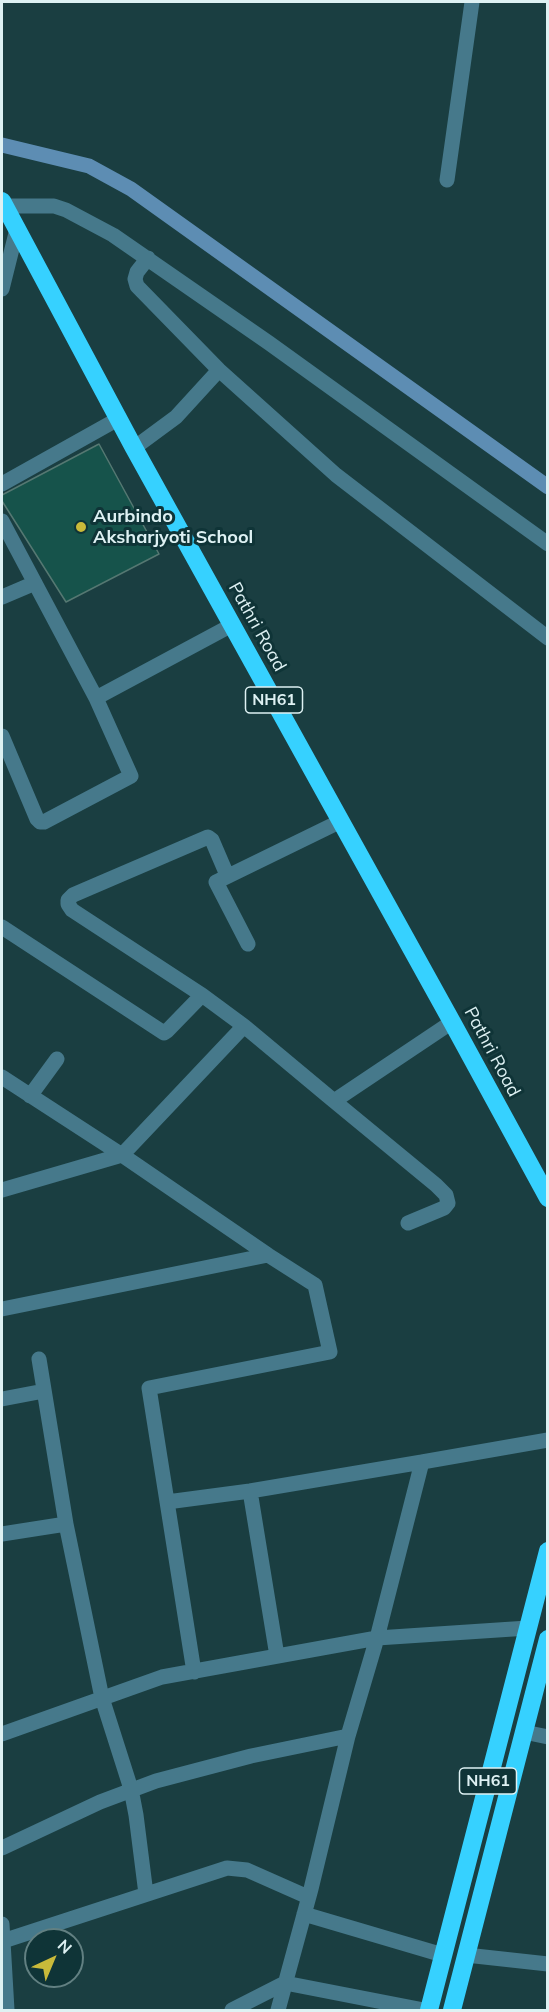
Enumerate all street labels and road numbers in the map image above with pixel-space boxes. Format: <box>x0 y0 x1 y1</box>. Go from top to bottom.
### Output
street label: Pathri Road <box>224 579 290 675</box>
road number: NH61 <box>246 687 302 713</box>
street label: Pathri Road <box>459 1003 525 1101</box>
road number: NH61 <box>460 1768 516 1794</box>

